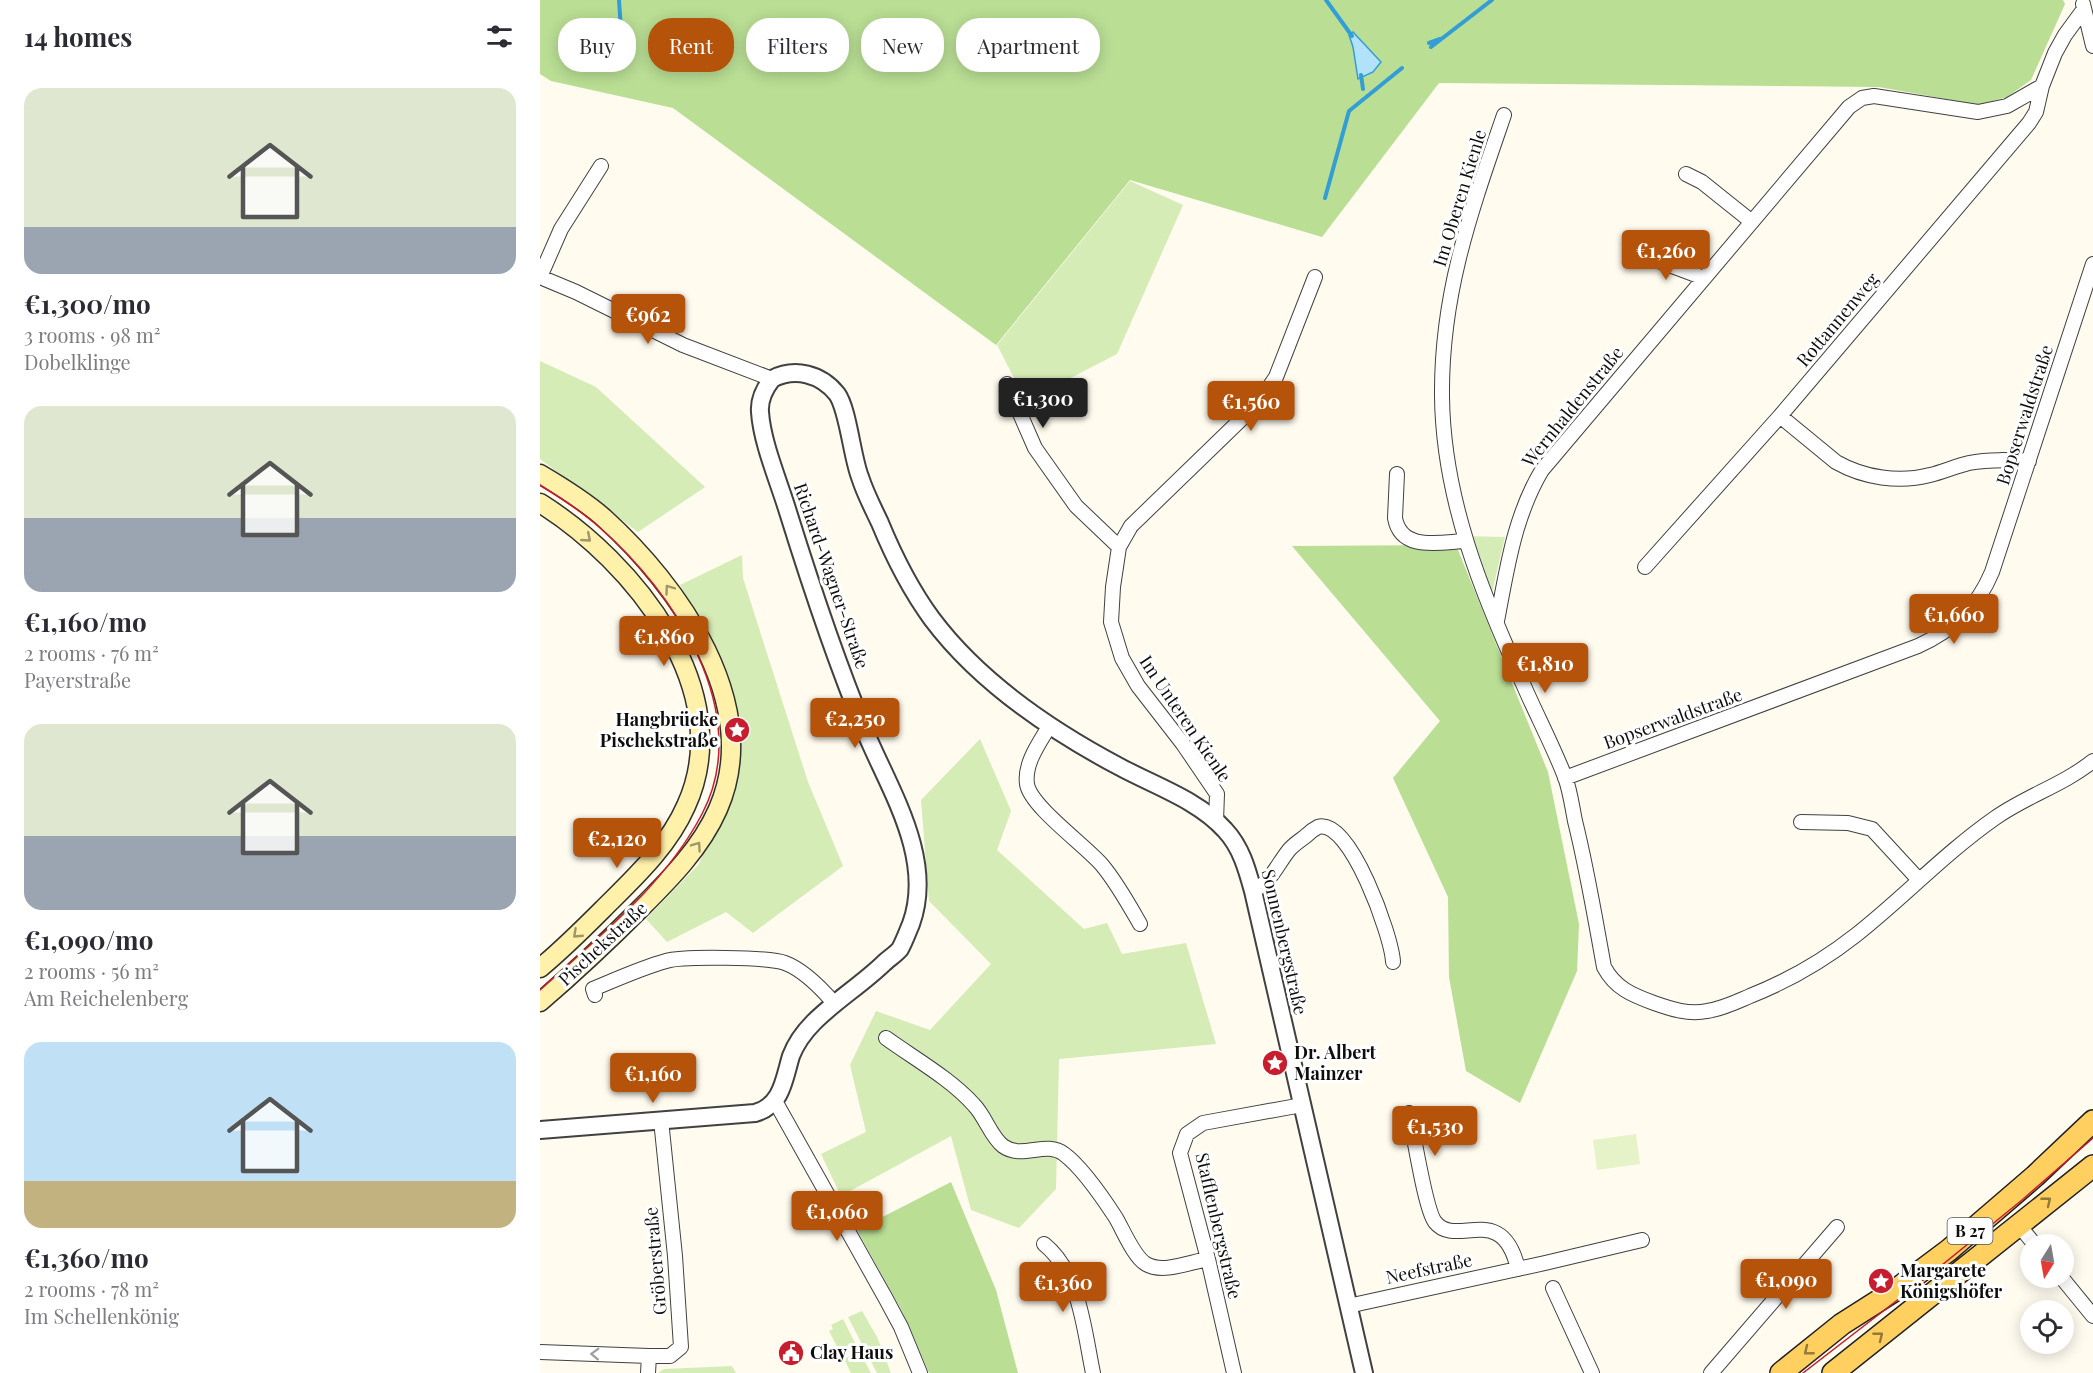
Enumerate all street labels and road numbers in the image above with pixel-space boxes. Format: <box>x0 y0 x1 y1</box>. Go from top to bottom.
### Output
street label: Im Oberen Kienle <box>1427 126 1491 269</box>
street label: Rottannenweg <box>1791 267 1884 372</box>
street label: Wernhaldenstraße <box>1515 341 1628 473</box>
street label: Bopserwaldstraße <box>1990 342 2058 488</box>
street label: Richard-Wagner-Straße <box>789 480 875 672</box>
street label: Im Unteren Kienle <box>1135 650 1237 786</box>
street label: Bopserwaldstraße <box>1600 682 1745 754</box>
street label: Sonnenbergstraße <box>1257 867 1313 1017</box>
street label: Pischekstraße <box>553 896 652 991</box>
street label: Stafflenbergstraße <box>1190 1150 1247 1301</box>
street label: Gröberstraße <box>638 1206 672 1316</box>
road number: B 27 <box>1948 1218 1992 1244</box>
street label: Neefstraße <box>1383 1247 1474 1289</box>

